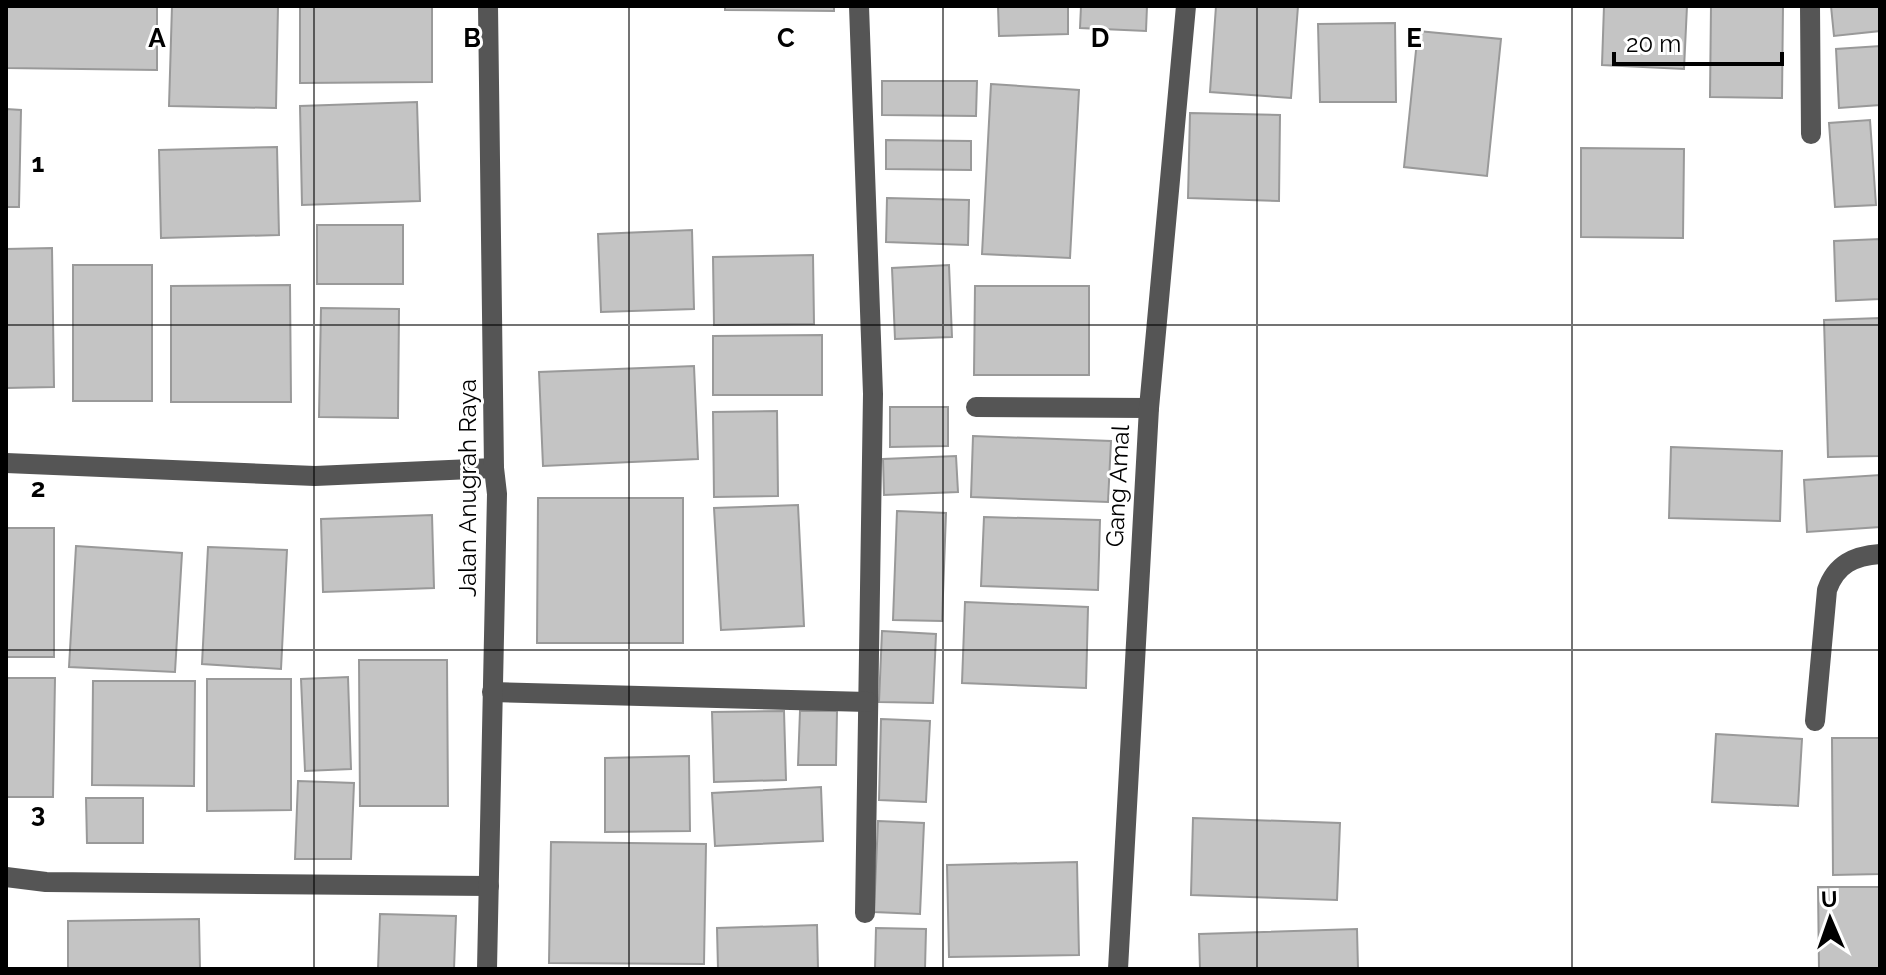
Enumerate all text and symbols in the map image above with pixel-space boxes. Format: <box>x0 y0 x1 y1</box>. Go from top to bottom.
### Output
scale bar <box>1614 16 1782 66</box>
text: A <box>148 23 166 53</box>
text: B <box>463 23 481 53</box>
text: C <box>777 23 795 53</box>
text: D <box>1091 23 1109 53</box>
text: E <box>1406 23 1422 53</box>
text: 20 m <box>1626 29 1681 58</box>
text: 1 <box>32 148 45 178</box>
street label: Jalan Anugrah Raya <box>453 379 482 597</box>
street label: Gang Amal <box>1100 424 1135 548</box>
text: 2 <box>31 473 45 503</box>
text: 3 <box>31 798 45 828</box>
north arrow <box>1790 879 1870 959</box>
text: U <box>1821 886 1838 912</box>

